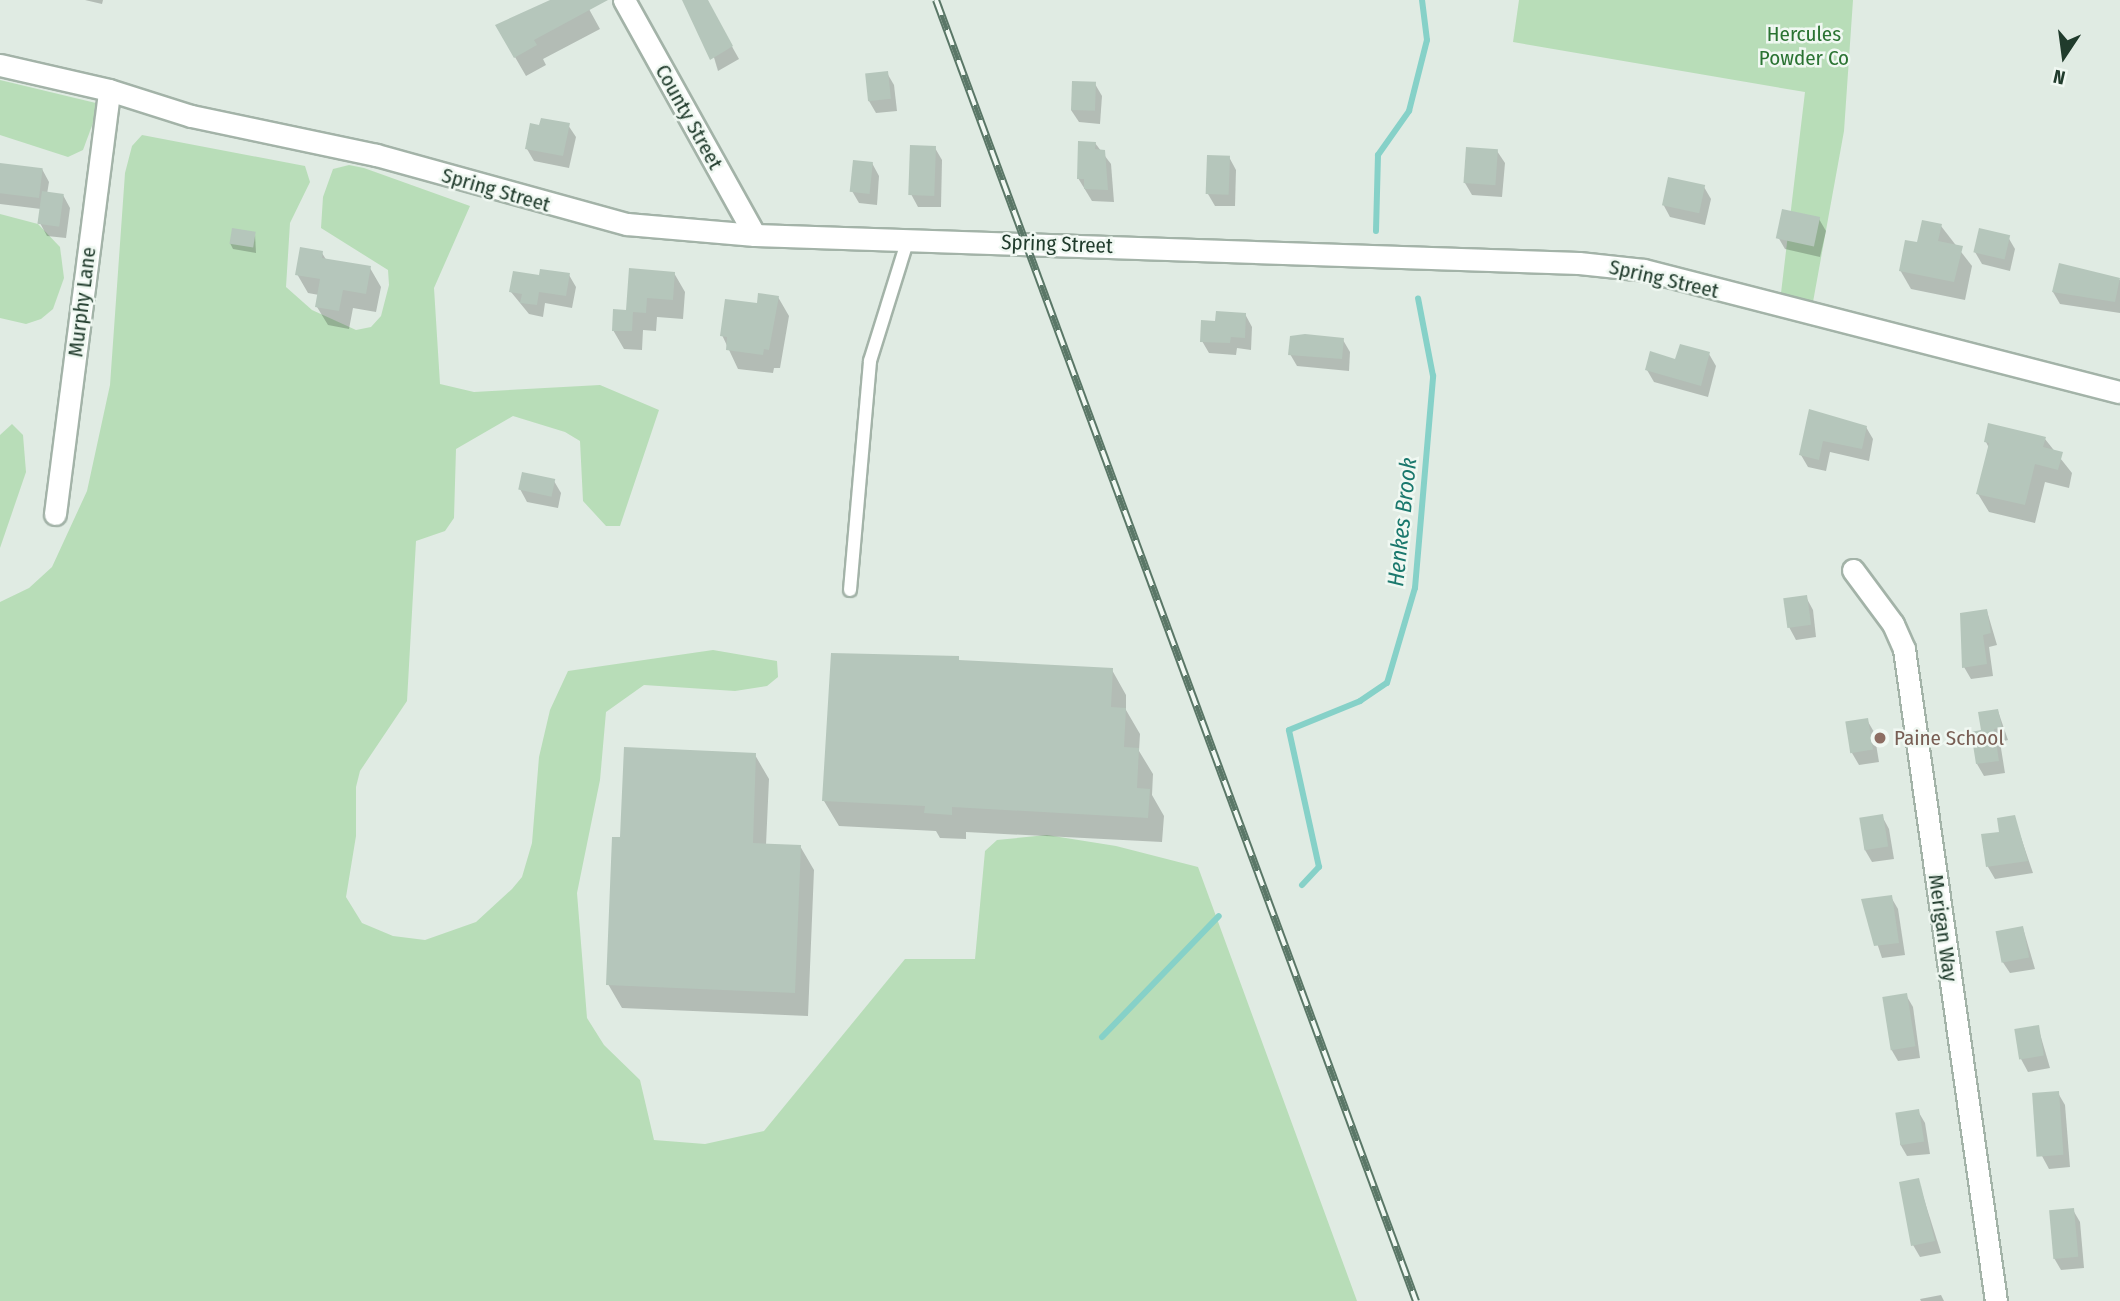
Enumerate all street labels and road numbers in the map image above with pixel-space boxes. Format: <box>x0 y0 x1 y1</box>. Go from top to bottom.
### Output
street label: County Street <box>650 60 728 174</box>
street label: Spring Street <box>439 162 553 218</box>
street label: Spring Street <box>1001 229 1113 259</box>
street label: Murphy Lane <box>63 246 101 358</box>
street label: Spring Street <box>1607 254 1721 304</box>
street label: Merigan Way <box>1923 873 1963 983</box>

